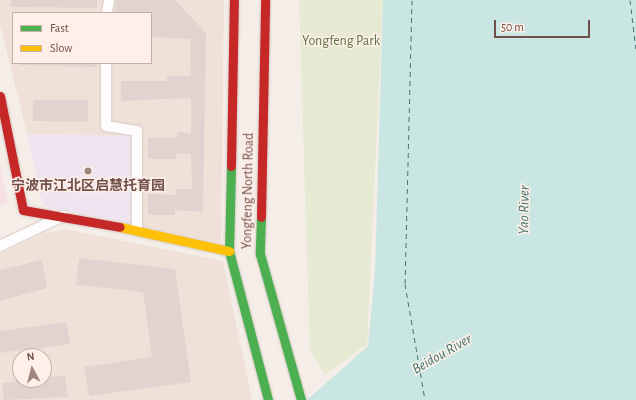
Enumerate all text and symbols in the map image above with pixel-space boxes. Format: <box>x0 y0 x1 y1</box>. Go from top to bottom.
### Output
legend <box>12 12 152 64</box>
scale bar <box>496 12 592 38</box>
text: 50 m <box>501 21 524 33</box>
text: Fast <box>50 22 69 34</box>
park label: Yongfeng Park <box>302 33 380 49</box>
text: Slow <box>50 42 72 54</box>
street label: Yongfeng North Road <box>239 133 257 249</box>
marker: 宁波市江北区启慧托育园 <box>83 166 93 176</box>
place label: 宁波市江北区启慧托育园 <box>11 178 165 194</box>
water label: Yao River <box>515 185 533 235</box>
water label: Beidou River <box>409 330 475 378</box>
north arrow <box>12 348 52 388</box>
text: N <box>26 351 35 363</box>

